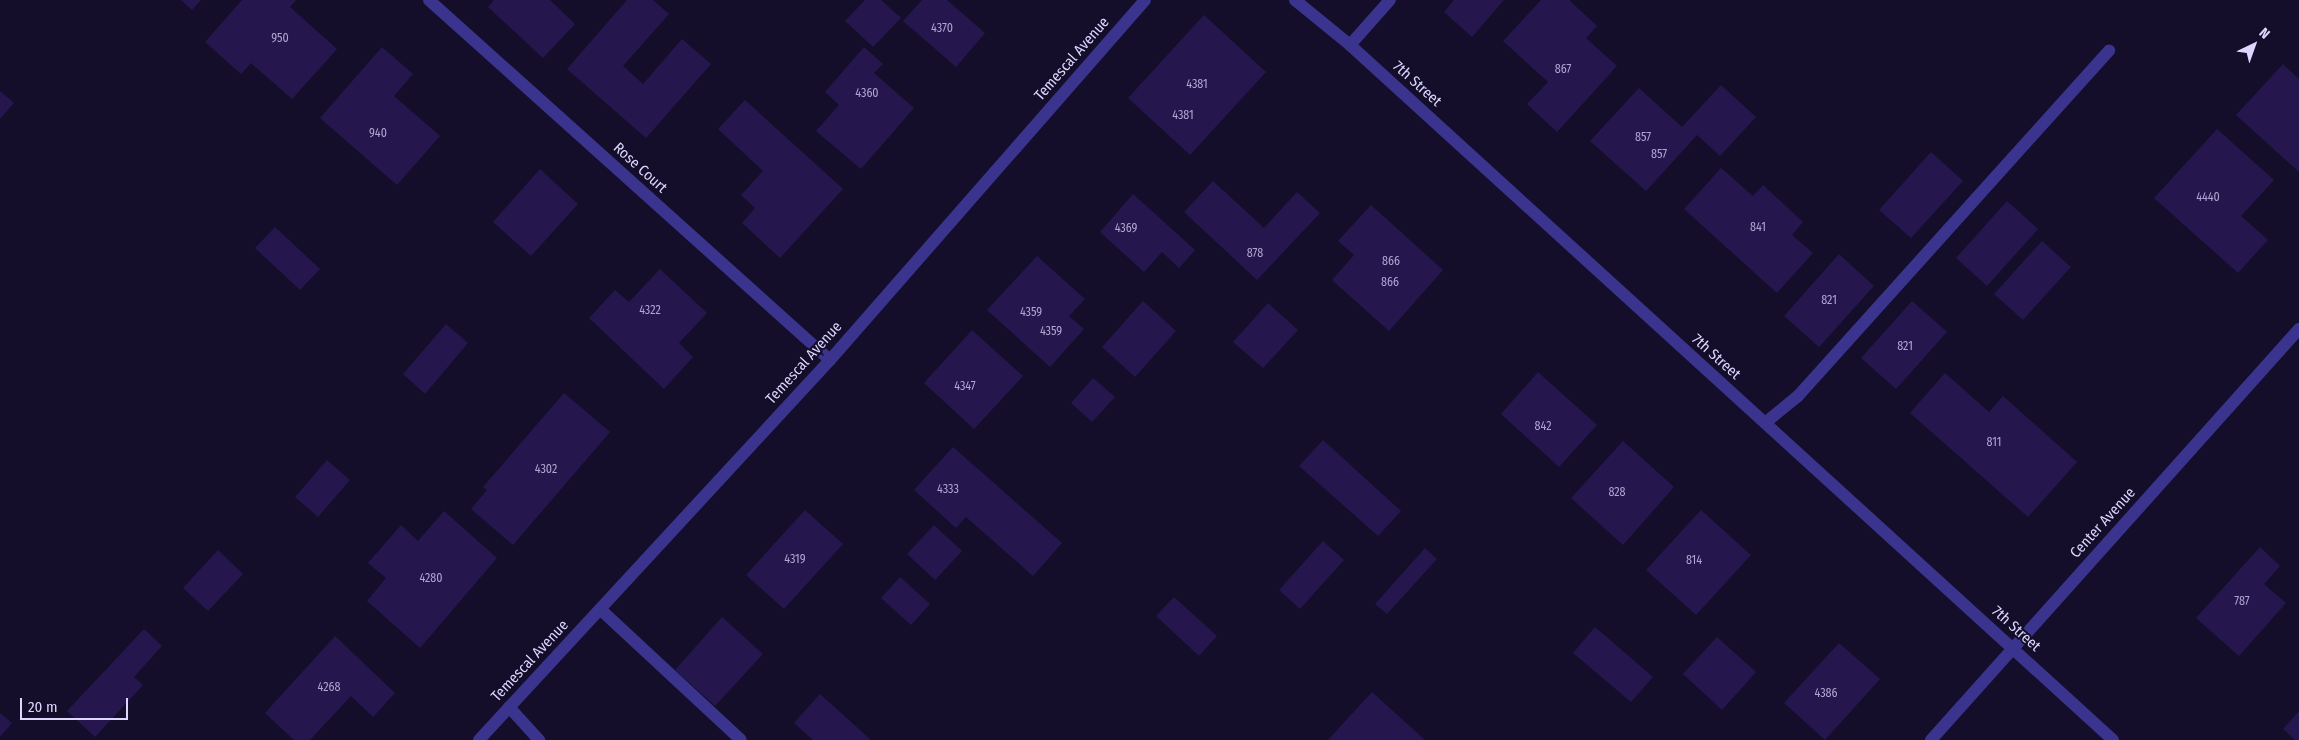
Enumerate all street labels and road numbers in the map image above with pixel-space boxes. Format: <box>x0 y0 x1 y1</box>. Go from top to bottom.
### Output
street label: Temescal Avenue <box>1031 14 1113 104</box>
street label: 7th Street <box>1389 57 1445 111</box>
street label: Rose Court <box>609 139 671 197</box>
street label: Temescal Avenue <box>762 318 846 408</box>
street label: 7th Street <box>1688 330 1744 384</box>
street label: Center Avenue <box>2067 484 2139 562</box>
street label: 7th Street <box>1988 602 2044 656</box>
street label: Temescal Avenue <box>488 616 572 706</box>

